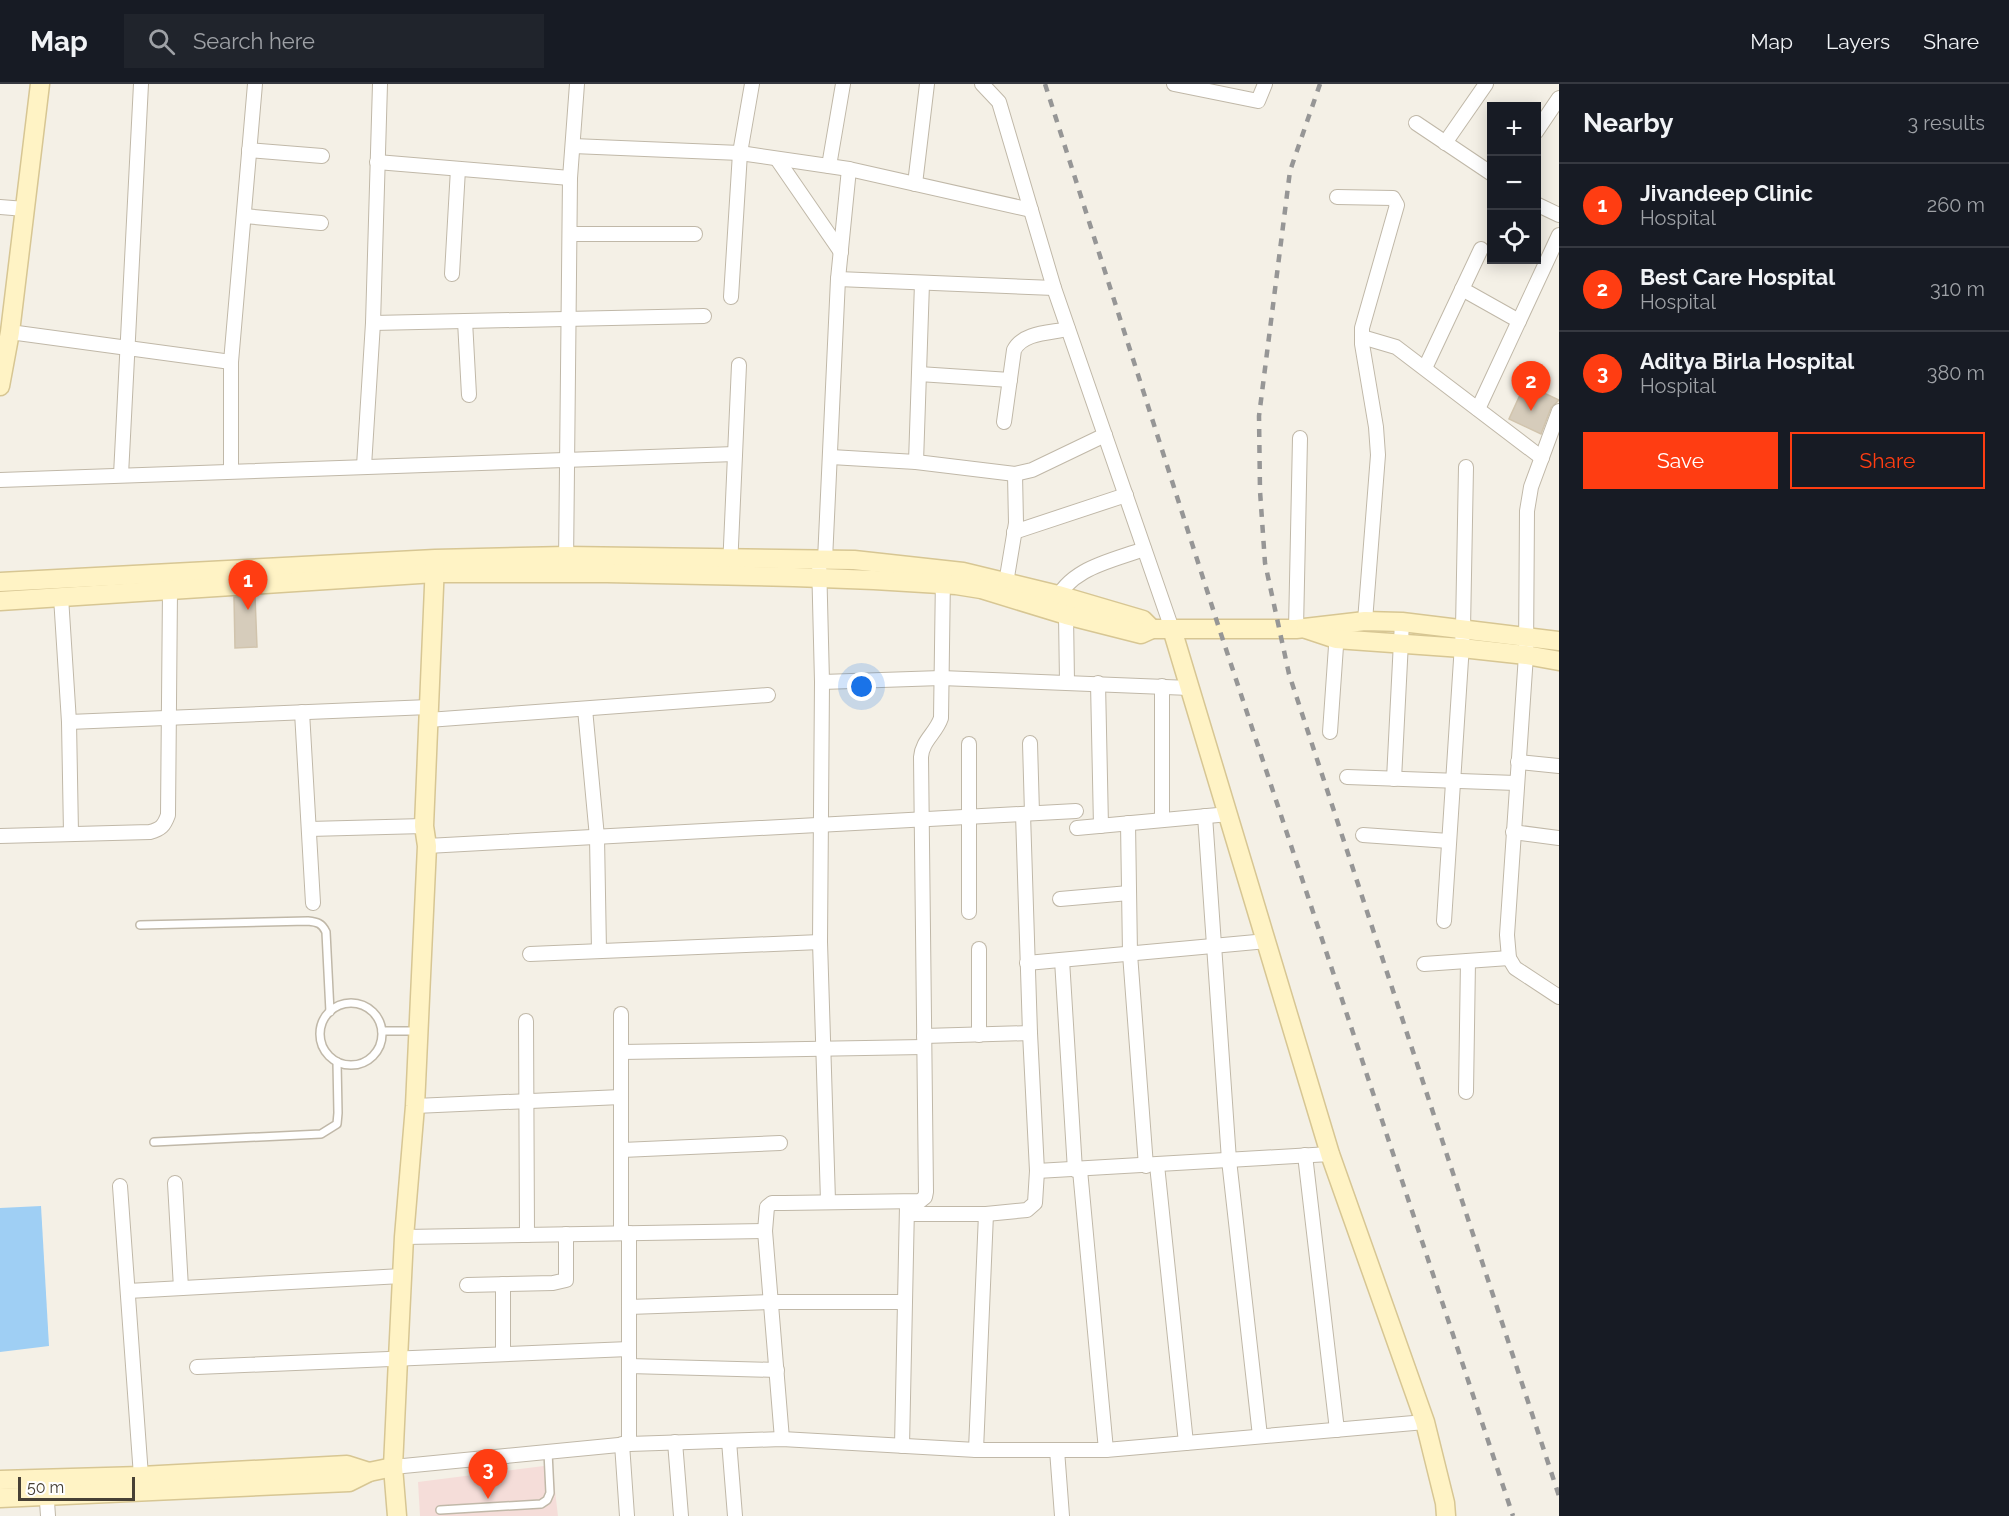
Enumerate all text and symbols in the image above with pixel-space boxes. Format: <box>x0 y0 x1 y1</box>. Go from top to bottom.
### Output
search box <box>124 14 544 68</box>
text: Map <box>30 25 88 58</box>
icon: search <box>145 25 178 58</box>
text: Search here <box>193 28 315 54</box>
text: Map <box>1750 29 1793 54</box>
text: Layers <box>1826 29 1890 54</box>
text: Share <box>1923 29 1979 54</box>
map controls <box>1487 102 1541 264</box>
button: + <box>1487 102 1541 156</box>
text: Nearby <box>1583 108 1673 138</box>
text: 3 results <box>1907 111 1985 135</box>
button: − <box>1487 156 1541 210</box>
text: Jivandeep Clinic <box>1640 180 1813 206</box>
text: 1 <box>1598 193 1607 217</box>
text: 260 m <box>1927 193 1985 217</box>
text: Hospital <box>1640 206 1716 230</box>
button: locate <box>1487 210 1541 264</box>
text: Best Care Hospital <box>1640 264 1835 290</box>
text: 2 <box>1597 277 1608 301</box>
text: 310 m <box>1930 277 1985 301</box>
text: Hospital <box>1640 290 1716 314</box>
text: Aditya Birla Hospital <box>1640 348 1854 374</box>
text: 3 <box>1597 361 1608 385</box>
text: 380 m <box>1927 361 1985 385</box>
pin: 2 <box>1512 362 1550 411</box>
text: Hospital <box>1640 374 1716 398</box>
button: Save <box>1583 432 1778 489</box>
button: Share <box>1790 432 1985 489</box>
pin: 1 <box>228 560 268 610</box>
your location <box>847 672 876 701</box>
pin: 3 <box>468 1450 508 1499</box>
scale bar <box>18 1474 135 1502</box>
text: 50 m <box>27 1478 64 1497</box>

